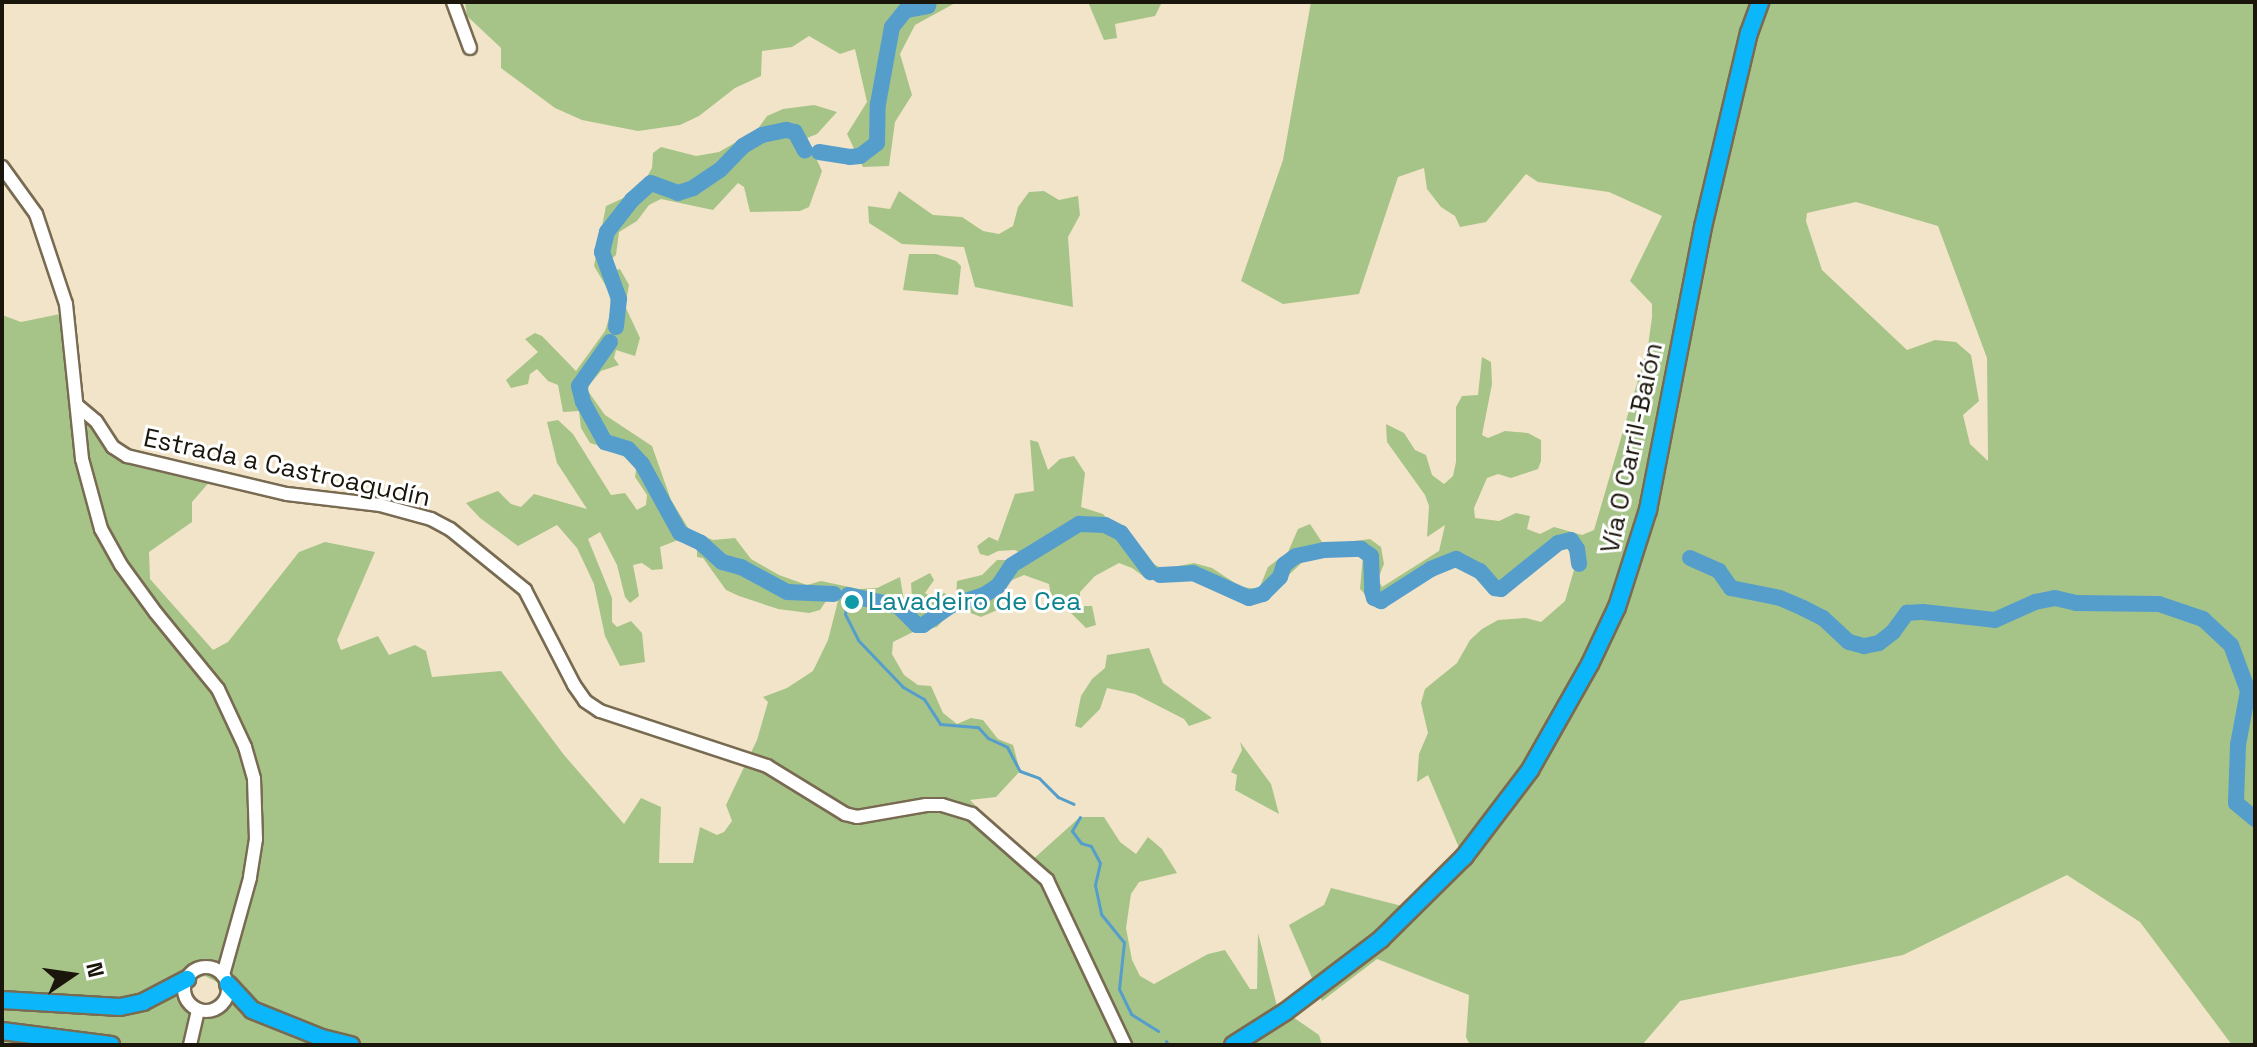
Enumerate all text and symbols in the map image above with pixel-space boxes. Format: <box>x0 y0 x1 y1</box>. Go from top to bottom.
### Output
street label: Vía O Carril-Baión <box>1594 340 1670 556</box>
street label: Estrada a Castroagudín <box>141 422 433 514</box>
place label: Lavadeiro de Cea <box>868 586 1081 618</box>
marker: Lavadeiro de Cea <box>843 593 861 611</box>
north arrow <box>32 935 112 1015</box>
text: N <box>80 959 111 980</box>

